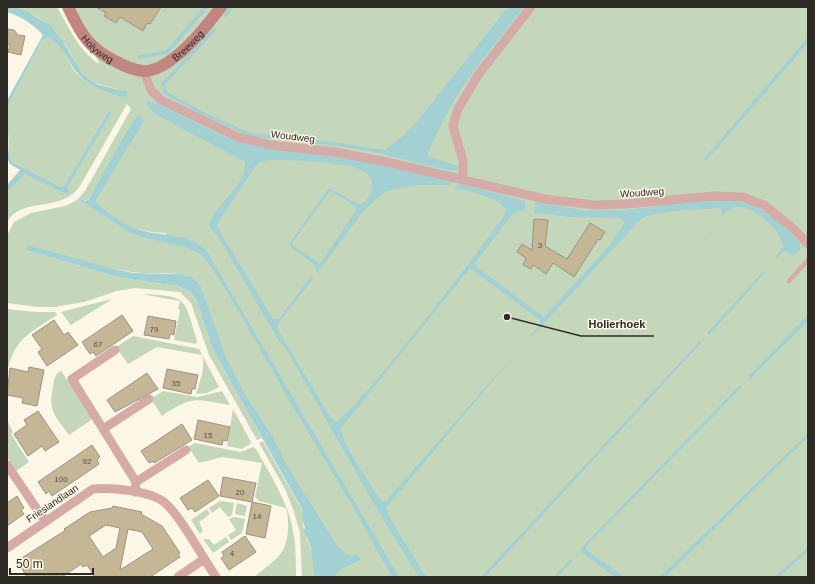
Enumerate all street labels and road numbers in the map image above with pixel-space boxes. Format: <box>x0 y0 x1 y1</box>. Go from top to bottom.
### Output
street label: Breeweg <box>170 28 206 64</box>
street label: Holyweg <box>79 33 115 65</box>
street label: Woudweg <box>270 128 316 145</box>
street label: Woudweg <box>620 185 665 200</box>
street label: Frieslandlaan <box>24 482 80 525</box>

